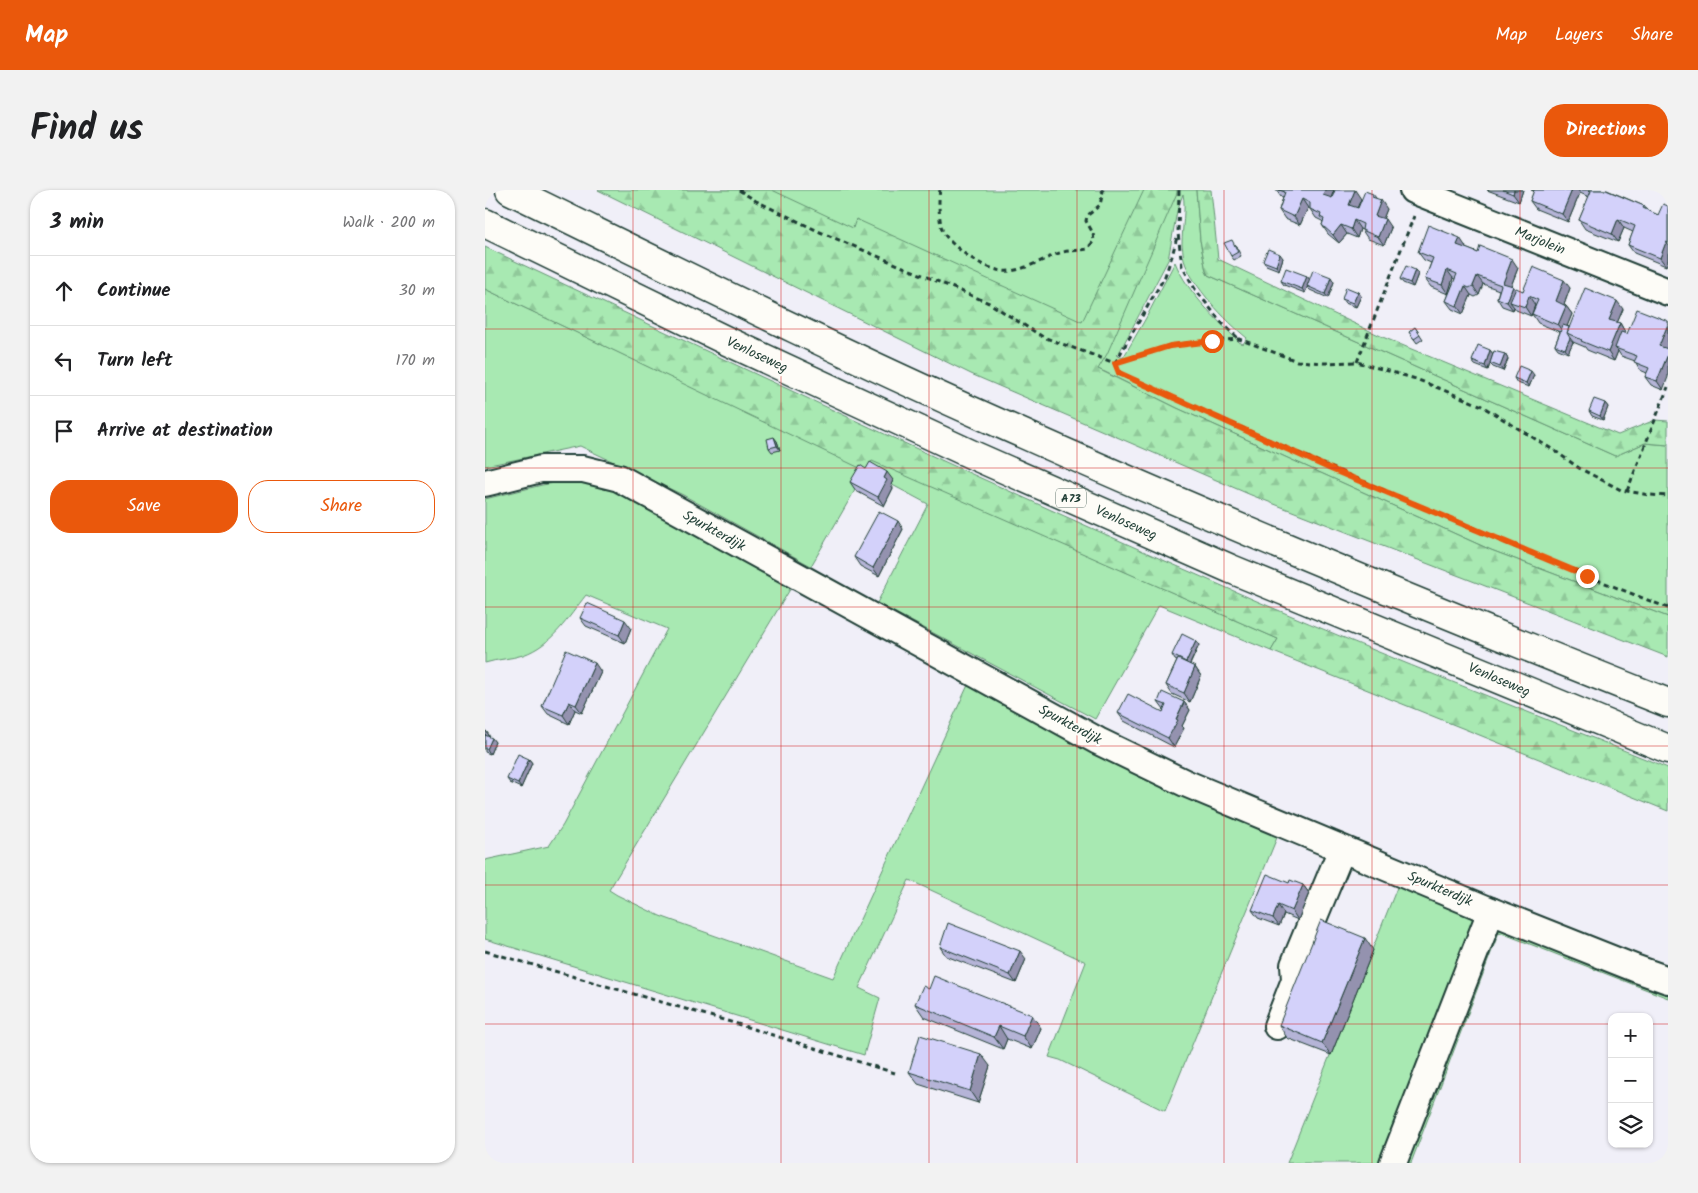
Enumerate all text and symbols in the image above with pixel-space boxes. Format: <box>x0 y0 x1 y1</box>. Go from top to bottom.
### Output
text: Map <box>25 16 68 55</box>
text: Map <box>1496 21 1527 50</box>
text: Layers <box>1555 21 1603 50</box>
text: Share <box>1631 21 1673 50</box>
text: Find us <box>30 102 143 158</box>
button: Directions <box>1544 104 1668 157</box>
text: 3 min <box>50 206 104 239</box>
text: Walk · 200 m <box>342 210 435 235</box>
street label: Marjolein <box>1511 221 1569 261</box>
text: Continue <box>97 276 170 306</box>
icon: ahead <box>50 277 78 305</box>
text: 30 m <box>399 278 435 303</box>
route start <box>1201 330 1224 353</box>
street label: Venloseweg <box>723 331 791 379</box>
text: Turn left <box>97 346 172 376</box>
icon: left <box>50 347 78 375</box>
text: 170 m <box>395 348 435 373</box>
text: Arrive at destination <box>97 416 273 446</box>
icon: arrive <box>50 417 78 445</box>
button: Save <box>50 480 238 533</box>
button: Share <box>248 480 435 533</box>
road number: A73 <box>1056 488 1086 508</box>
street label: Venloseweg <box>1092 500 1160 546</box>
street label: Spurkterdijk <box>679 505 750 558</box>
route end <box>1576 565 1599 588</box>
street label: Venloseweg <box>1464 657 1534 703</box>
street label: Spurkterdijk <box>1034 699 1106 751</box>
street label: Spurkterdijk <box>1404 865 1476 913</box>
map controls <box>1608 1013 1653 1148</box>
button: + <box>1608 1013 1653 1058</box>
button: − <box>1608 1058 1653 1103</box>
button: layers <box>1608 1103 1653 1148</box>

